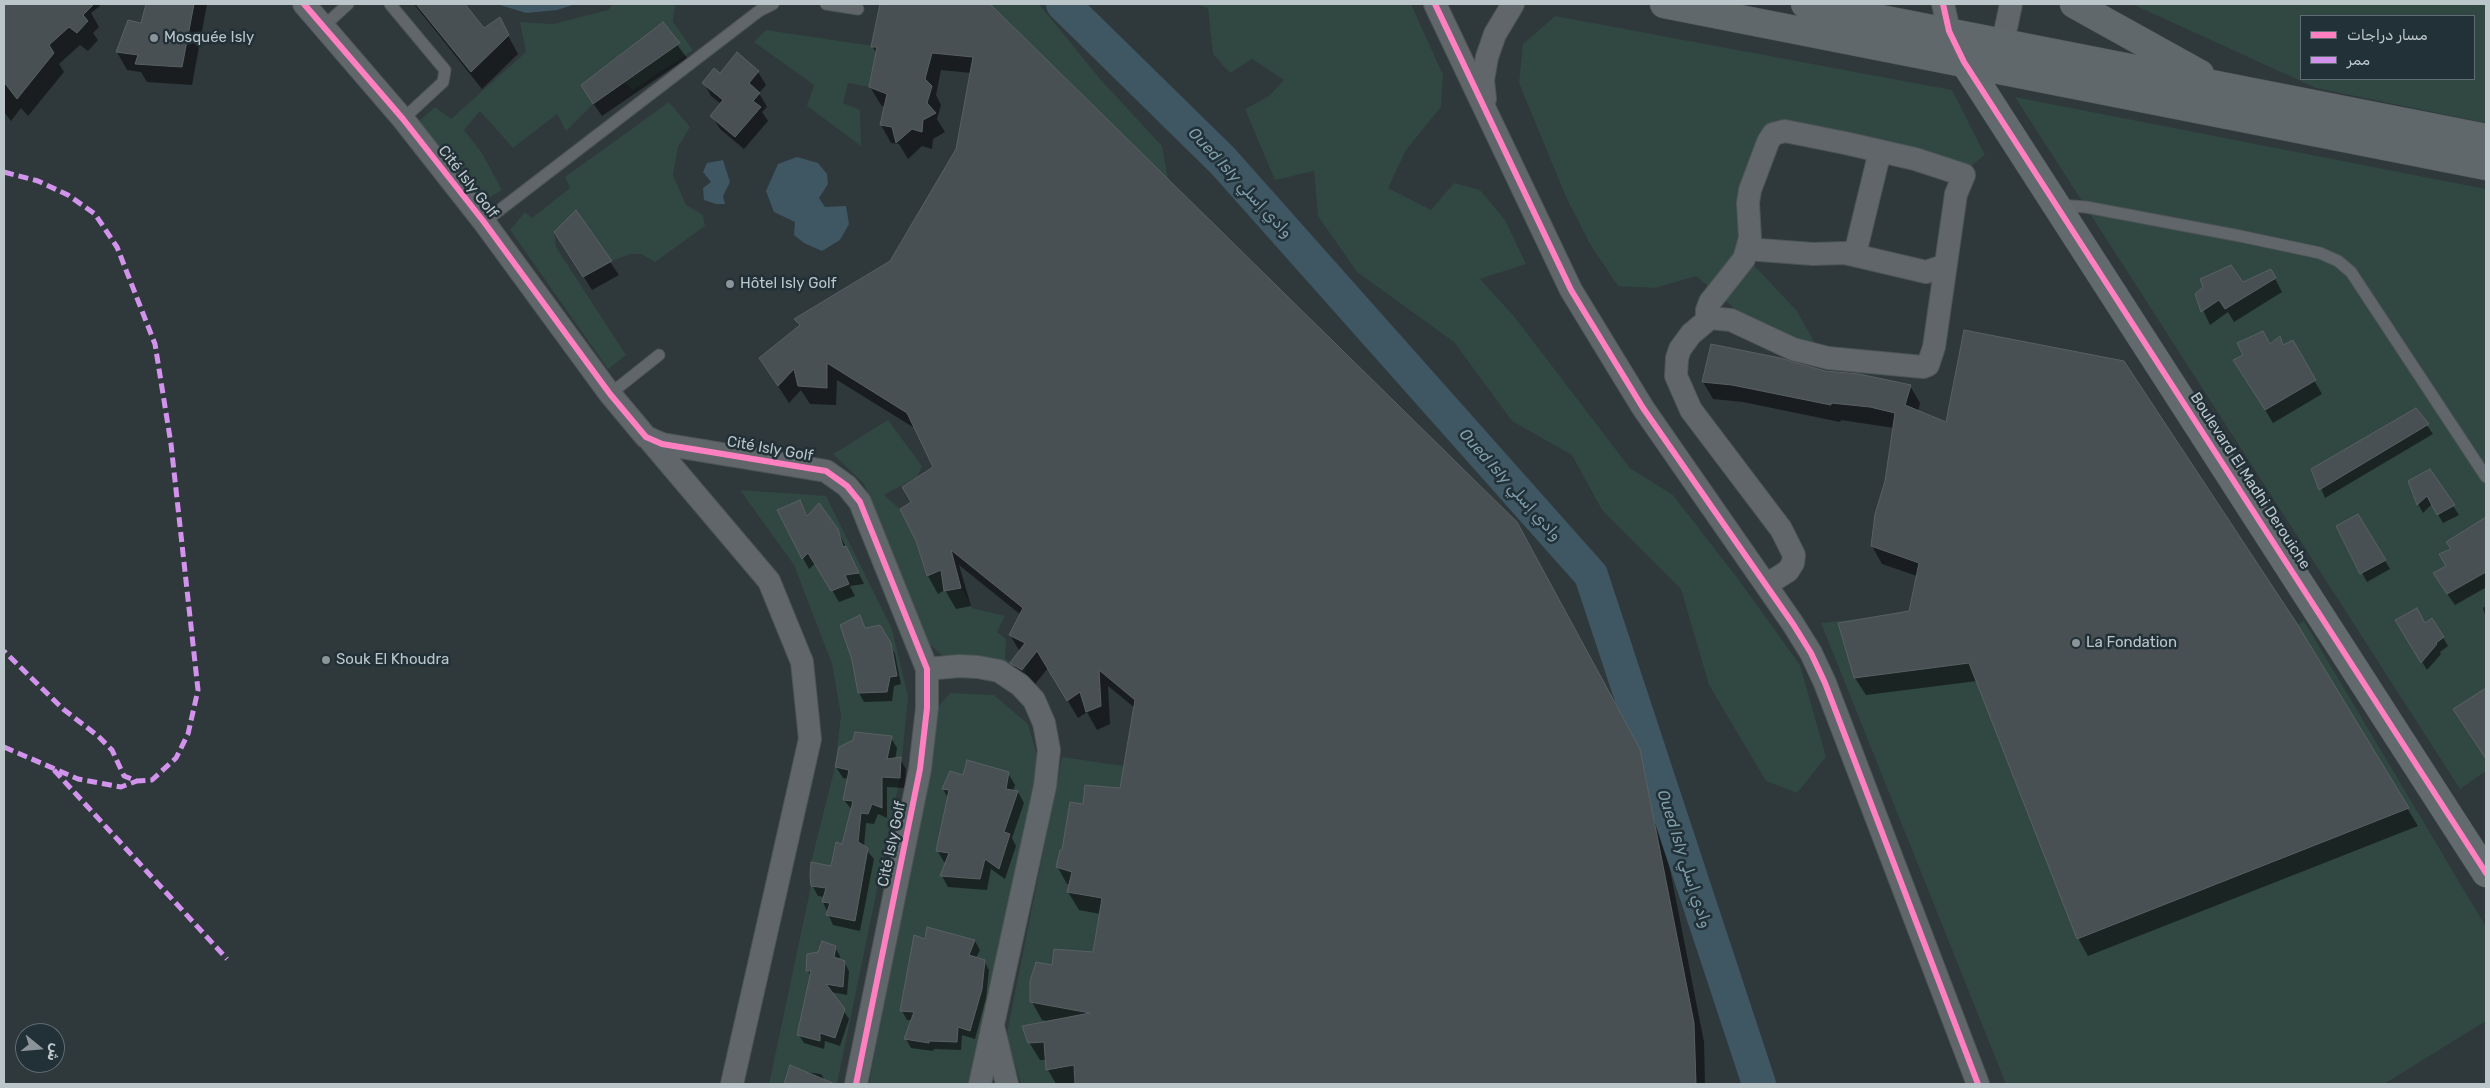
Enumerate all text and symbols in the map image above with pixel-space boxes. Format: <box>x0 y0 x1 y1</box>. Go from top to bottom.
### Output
legend <box>2300 15 2475 80</box>
text: مسار دراجات <box>2347 26 2428 44</box>
place label: Mosquée Isly <box>164 29 254 47</box>
marker: Mosquée Isly <box>148 32 160 44</box>
text: ممر <box>2347 51 2370 69</box>
water label: Oued Isly وادي إسلي <box>1184 124 1296 242</box>
street label: Cité Isly Golf <box>434 142 502 222</box>
place label: Hôtel Isly Golf <box>740 275 836 293</box>
marker: Hôtel Isly Golf <box>724 278 736 290</box>
street label: Boulevard El Madhi Derouiche <box>2186 389 2314 573</box>
water label: Oued Isly وادي إسلي <box>1455 425 1565 545</box>
street label: Cité Isly Golf <box>726 433 814 465</box>
place label: La Fondation <box>2086 634 2177 652</box>
marker: La Fondation <box>2070 637 2082 649</box>
place label: Souk El Khoudra <box>336 651 449 669</box>
marker: Souk El Khoudra <box>320 654 332 666</box>
water label: Oued Isly وادي إسلي <box>1653 788 1715 930</box>
street label: Cité Isly Golf <box>874 800 910 888</box>
north arrow <box>15 1023 65 1073</box>
text: ش <box>43 1041 65 1063</box>

